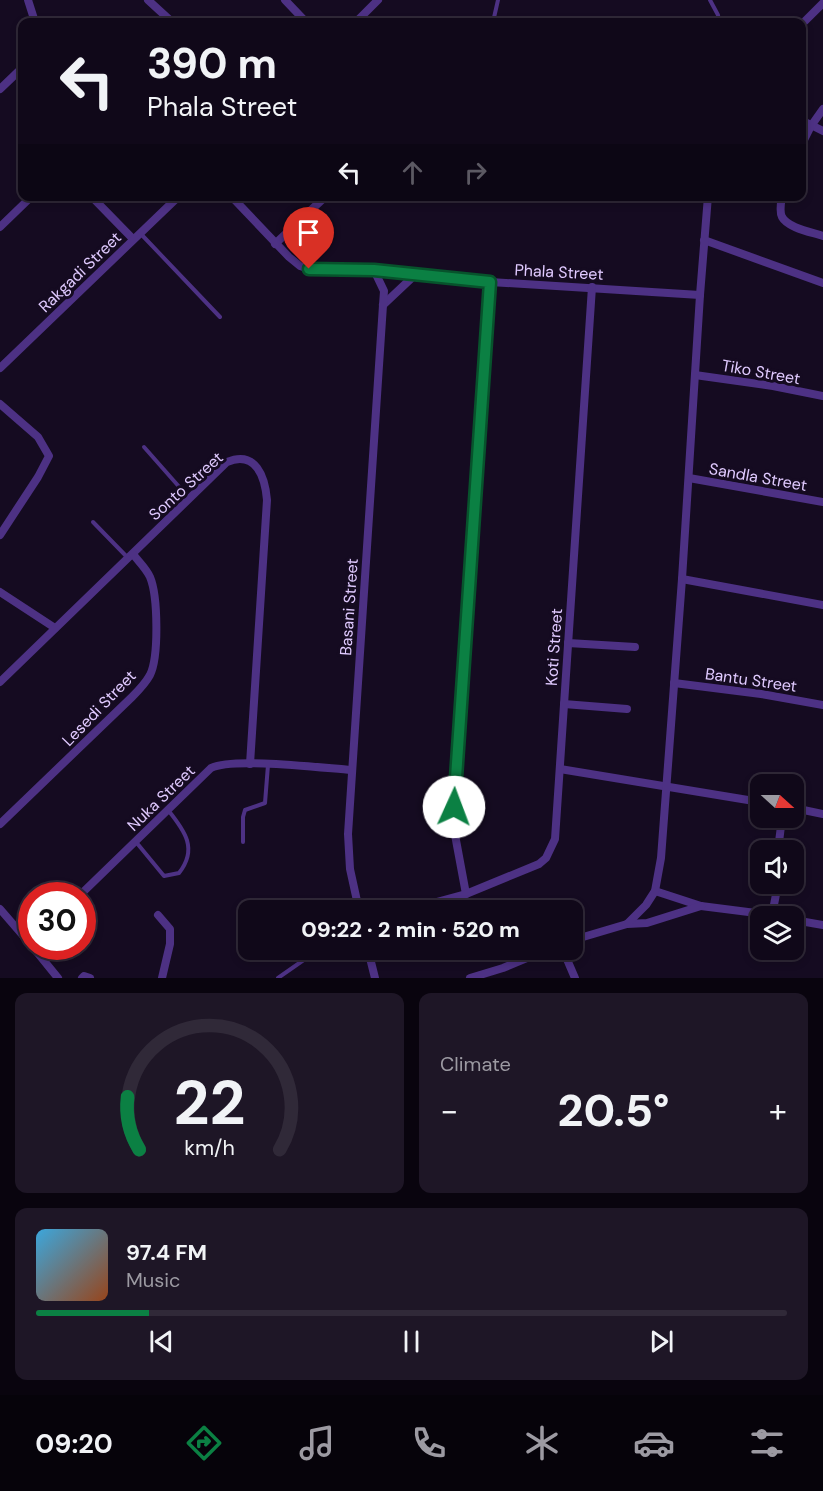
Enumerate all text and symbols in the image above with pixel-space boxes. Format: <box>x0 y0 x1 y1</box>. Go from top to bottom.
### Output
text: 390 m <box>147 36 277 91</box>
icon: left <box>48 42 126 120</box>
text: Phala Street <box>147 89 297 124</box>
icon: left <box>333 156 366 189</box>
icon: ahead <box>396 156 429 189</box>
icon: right <box>459 156 492 189</box>
pin <box>283 207 334 269</box>
icon: arrive <box>292 216 325 249</box>
street label: Rakgadi Street <box>34 227 126 317</box>
street label: Phala Street <box>514 259 604 285</box>
street label: Tiko Street <box>720 355 802 389</box>
street label: Sonto Street <box>144 447 228 525</box>
street label: Sandla Street <box>707 458 809 496</box>
street label: Basani Street <box>335 558 363 656</box>
street label: Koti Street <box>541 608 567 686</box>
street label: Bantu Street <box>704 663 798 697</box>
street label: Lesedi Street <box>57 666 141 750</box>
street label: Nuka Street <box>123 760 199 836</box>
north arrow <box>750 774 804 828</box>
map controls <box>750 774 804 960</box>
position arrow <box>422 775 486 839</box>
button: sound <box>750 840 804 894</box>
speed limit sign: 30 <box>18 882 96 960</box>
button: layers <box>750 906 804 960</box>
text: 09:22 · 2 min · 520 m <box>301 915 520 944</box>
text: Climate <box>440 1051 511 1077</box>
text: 22 <box>173 1062 245 1143</box>
text: 20.5° <box>558 1081 669 1140</box>
text: − <box>440 1089 458 1132</box>
text: + <box>769 1089 787 1132</box>
text: km/h <box>184 1134 235 1162</box>
text: 97.4 FM <box>126 1238 207 1267</box>
text: Music <box>126 1267 181 1293</box>
icon: previous <box>145 1325 178 1358</box>
icon: pause <box>395 1325 428 1358</box>
icon: next <box>645 1325 678 1358</box>
icon: directions <box>183 1422 225 1464</box>
icon: music <box>296 1422 338 1464</box>
icon: phone <box>408 1422 450 1464</box>
icon: climate <box>521 1422 563 1464</box>
icon: car <box>633 1422 675 1464</box>
icon: filters <box>746 1422 788 1464</box>
text: 09:20 <box>35 1426 113 1461</box>

